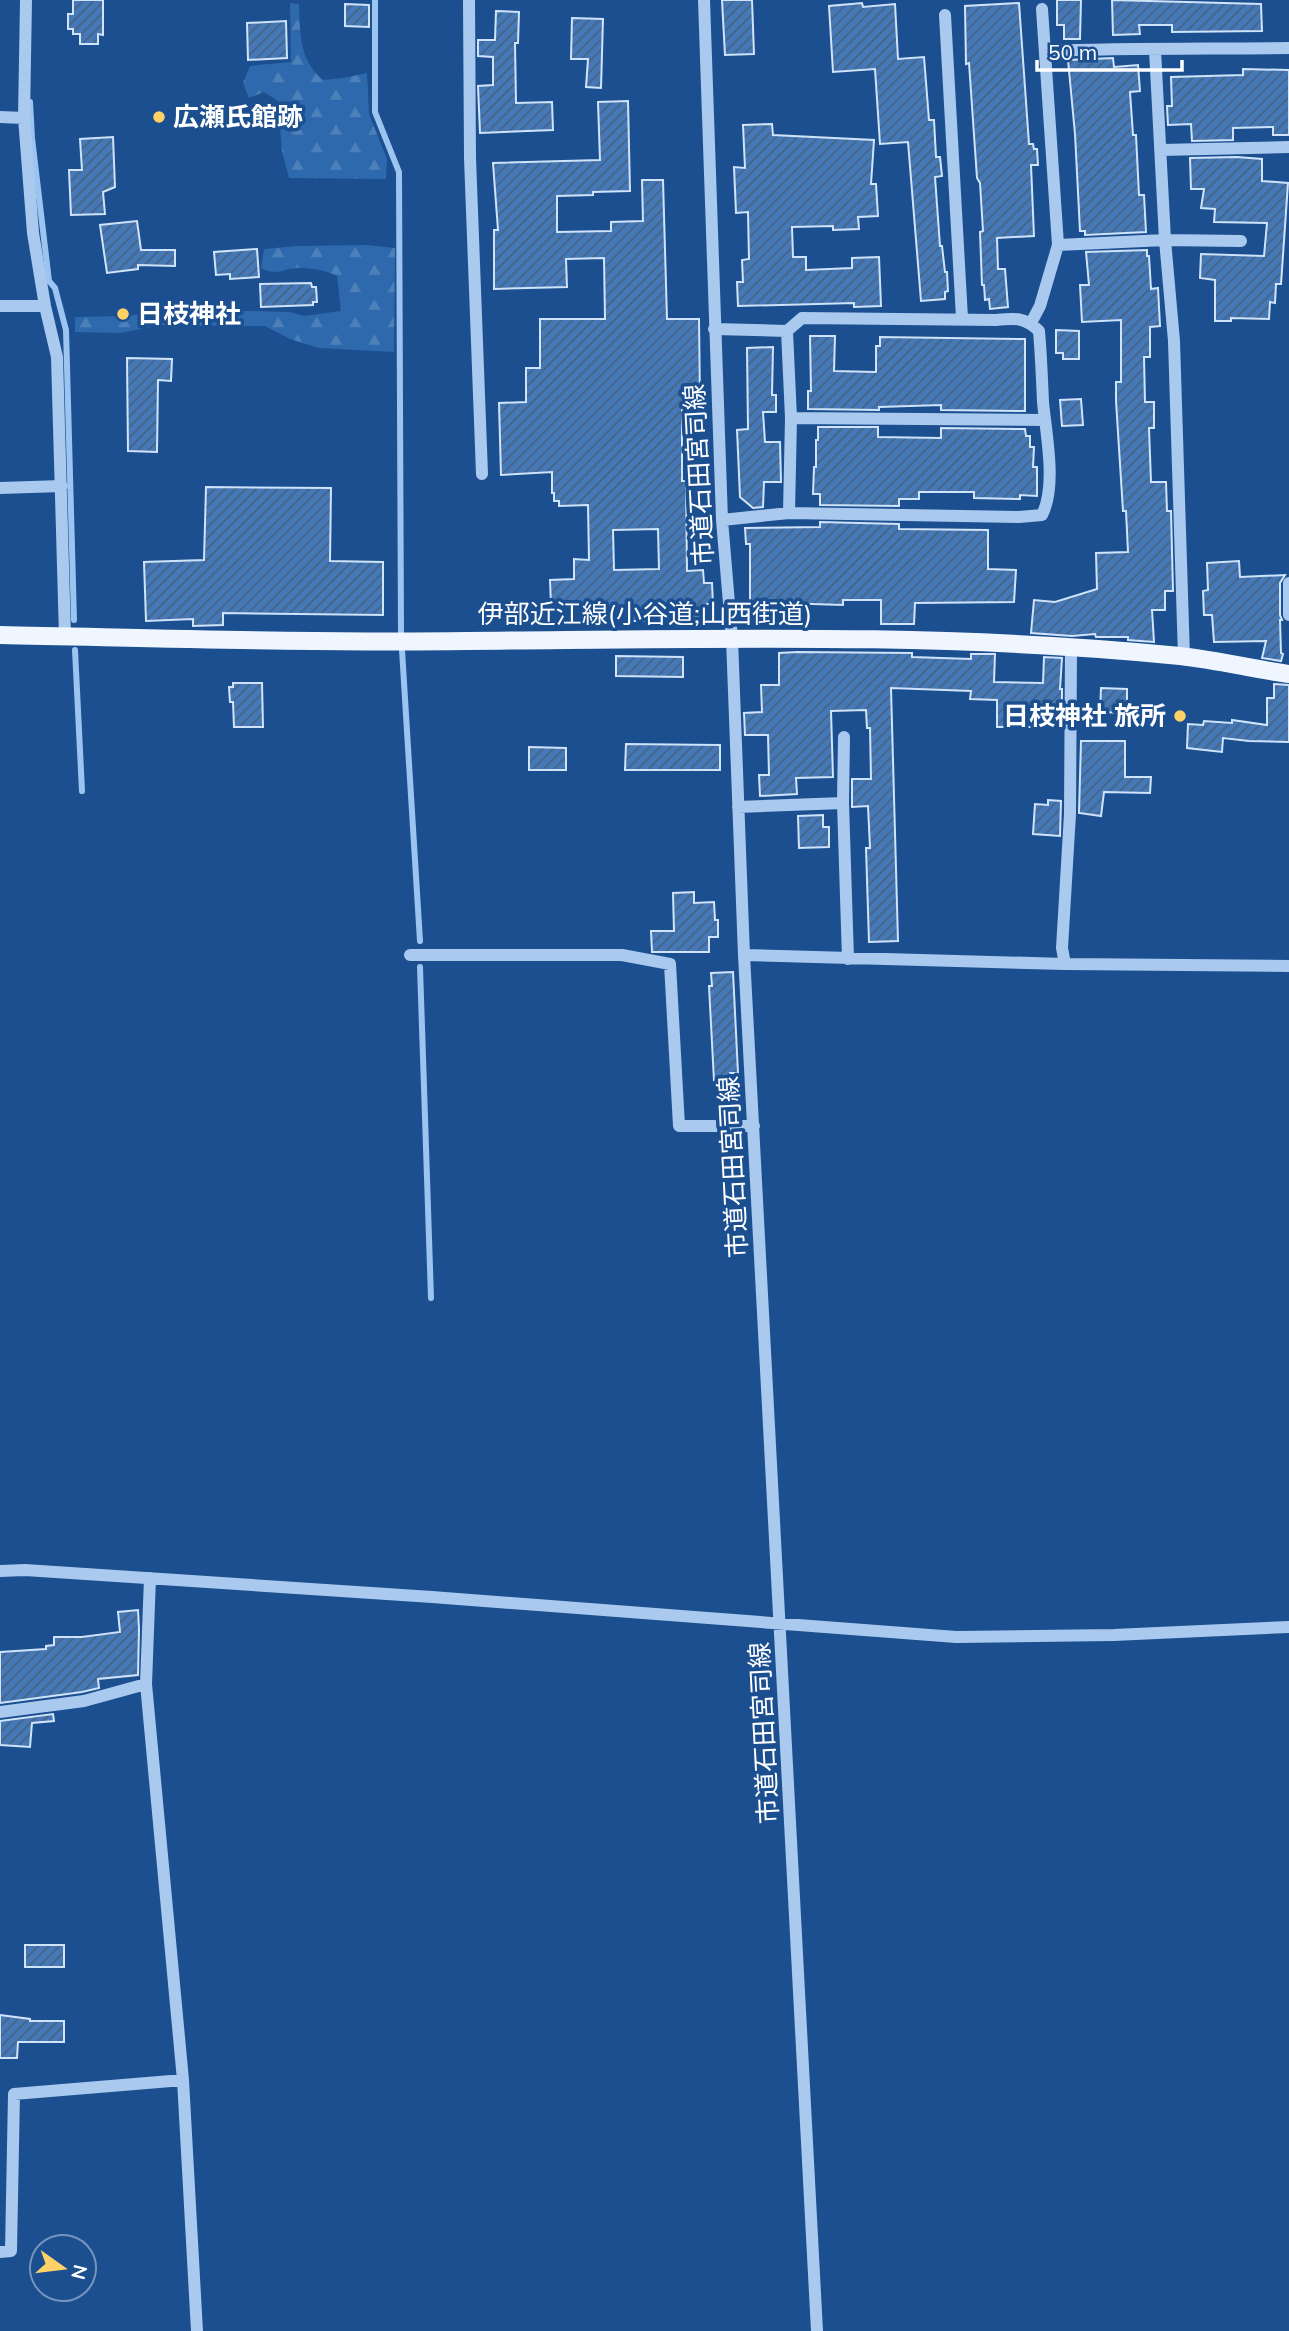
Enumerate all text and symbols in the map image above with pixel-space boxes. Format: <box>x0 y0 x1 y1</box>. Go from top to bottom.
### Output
scale bar <box>1037 28 1182 72</box>
text: 50 m <box>1048 39 1097 65</box>
place label: 広瀬氏館跡 <box>173 100 303 133</box>
marker: 広瀬氏館跡 <box>151 109 167 125</box>
place label: 日枝神社 <box>137 297 241 330</box>
marker: 日枝神社 <box>115 306 131 322</box>
street label: 市道石田宮司線 <box>677 383 720 567</box>
street label: 伊部近江線(小谷道;山西街道) <box>478 597 812 630</box>
place label: 日枝神社 旅所 <box>1003 699 1166 732</box>
marker: 日枝神社 旅所 <box>1172 708 1188 724</box>
street label: 市道石田宮司線 <box>711 1075 754 1259</box>
street label: 市道石田宮司線 <box>742 1641 785 1825</box>
north arrow <box>28 2233 98 2303</box>
text: N <box>66 2262 93 2282</box>

